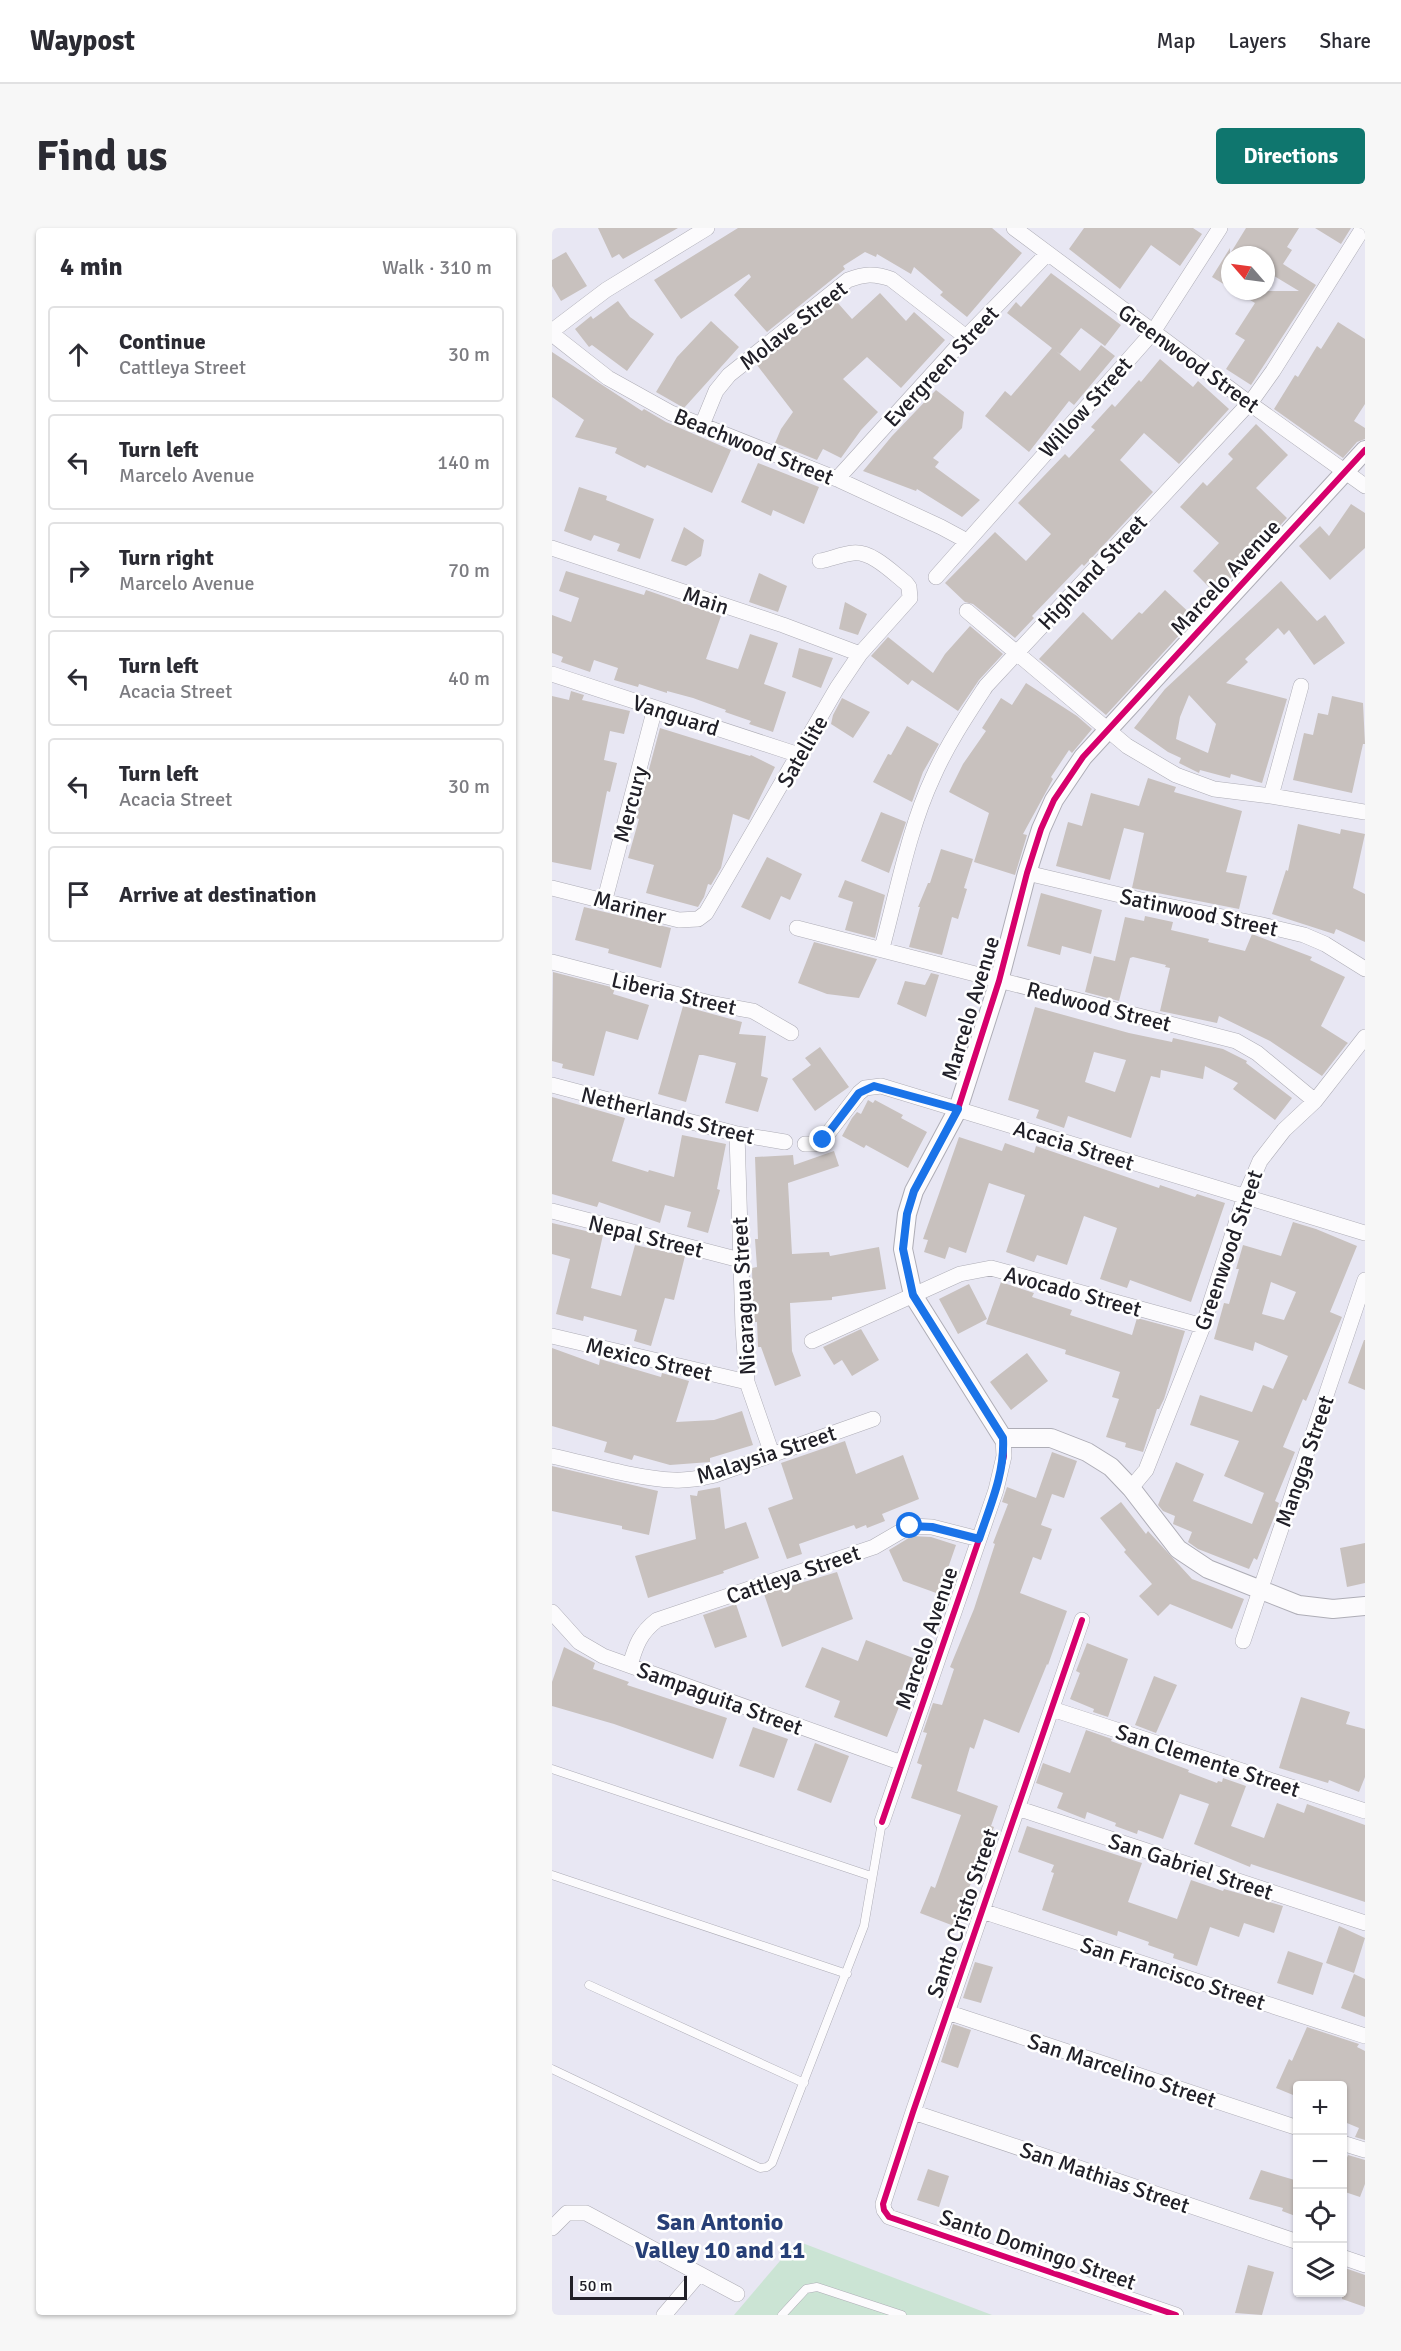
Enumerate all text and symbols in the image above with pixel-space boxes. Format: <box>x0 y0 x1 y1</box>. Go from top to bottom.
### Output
text: Waypost <box>30 24 135 58</box>
text: Map <box>1157 28 1195 54</box>
text: Layers <box>1228 28 1286 54</box>
text: Share <box>1319 28 1371 54</box>
button: Directions <box>1216 128 1365 184</box>
text: Find us <box>36 131 167 182</box>
north arrow <box>1221 246 1275 300</box>
text: 4 min <box>60 251 123 283</box>
text: Walk · 310 m <box>382 255 492 280</box>
street label: Molave Street <box>734 275 853 376</box>
street label: Greenwood Street <box>1113 298 1265 419</box>
street label: Evergreen Street <box>878 300 1005 433</box>
text: Continue <box>119 328 206 355</box>
icon: ahead <box>62 338 95 371</box>
text: 30 m <box>448 342 490 367</box>
street label: Willow Street <box>1033 351 1138 463</box>
text: Cattleya Street <box>119 355 246 380</box>
street label: Beachwood Street <box>670 402 838 491</box>
text: Turn left <box>119 436 199 463</box>
icon: left <box>62 446 95 479</box>
text: 140 m <box>437 450 490 475</box>
text: Marcelo Avenue <box>119 463 255 488</box>
street label: Highland Street <box>1032 509 1153 636</box>
street label: Marcelo Avenue <box>1165 514 1286 641</box>
text: Turn right <box>119 544 214 571</box>
icon: right <box>62 554 95 587</box>
text: 70 m <box>448 558 490 583</box>
text: Marcelo Avenue <box>119 571 255 596</box>
street label: Main <box>679 580 732 621</box>
text: Turn left <box>119 652 199 679</box>
icon: left <box>62 662 95 695</box>
text: 40 m <box>448 666 490 691</box>
text: Acacia Street <box>119 679 232 704</box>
street label: Vanguard <box>629 689 722 742</box>
street label: Satellite <box>771 710 834 792</box>
text: Turn left <box>119 760 199 787</box>
street label: Mercury <box>607 762 654 845</box>
icon: left <box>62 770 95 803</box>
text: 30 m <box>448 774 490 799</box>
text: Acacia Street <box>119 787 232 812</box>
icon: arrive <box>62 878 95 911</box>
text: Arrive at destination <box>119 881 316 908</box>
street label: Satinwood Street <box>1117 883 1281 942</box>
street label: Mariner <box>590 885 669 930</box>
street label: Marcelo Avenue <box>936 933 1005 1083</box>
street label: Liberia Street <box>609 966 739 1021</box>
street label: Redwood Street <box>1024 975 1174 1038</box>
street label: Netherlands Street <box>578 1081 758 1150</box>
street label: Acacia Street <box>1010 1114 1138 1177</box>
route end <box>809 1126 835 1152</box>
street label: Greenwood Street <box>1188 1166 1269 1334</box>
street label: Nepal Street <box>586 1209 706 1264</box>
street label: Nicaragua Street <box>726 1216 761 1376</box>
street label: Avocado Street <box>1001 1260 1145 1323</box>
street label: Mexico Street <box>583 1332 715 1387</box>
street label: Mangga Street <box>1269 1391 1340 1531</box>
street label: Malaysia Street <box>693 1419 840 1490</box>
route start <box>896 1512 922 1538</box>
street label: Cattleya Street <box>723 1539 864 1610</box>
street label: Marcelo Avenue <box>889 1563 964 1713</box>
street label: Sampaguita Street <box>633 1656 807 1741</box>
street label: San Clemente Street <box>1112 1718 1304 1803</box>
street label: Santo Cristo Street <box>921 1825 1004 2002</box>
street label: San Gabriel Street <box>1105 1827 1277 1906</box>
street label: San Francisco Street <box>1077 1931 1269 2016</box>
street label: San Marcelino Street <box>1024 2027 1219 2114</box>
map controls <box>1293 2081 1347 2297</box>
button: + <box>1293 2081 1347 2135</box>
button: − <box>1293 2135 1347 2189</box>
street label: San Mathias Street <box>1017 2136 1193 2219</box>
button: locate <box>1293 2189 1347 2243</box>
street label: Santo Domingo Street <box>936 2203 1140 2296</box>
district label: San Antonio Valley 10 and 11 <box>635 2207 805 2265</box>
button: layers <box>1293 2243 1347 2297</box>
scale bar <box>570 2273 687 2300</box>
text: 50 m <box>579 2276 613 2296</box>

